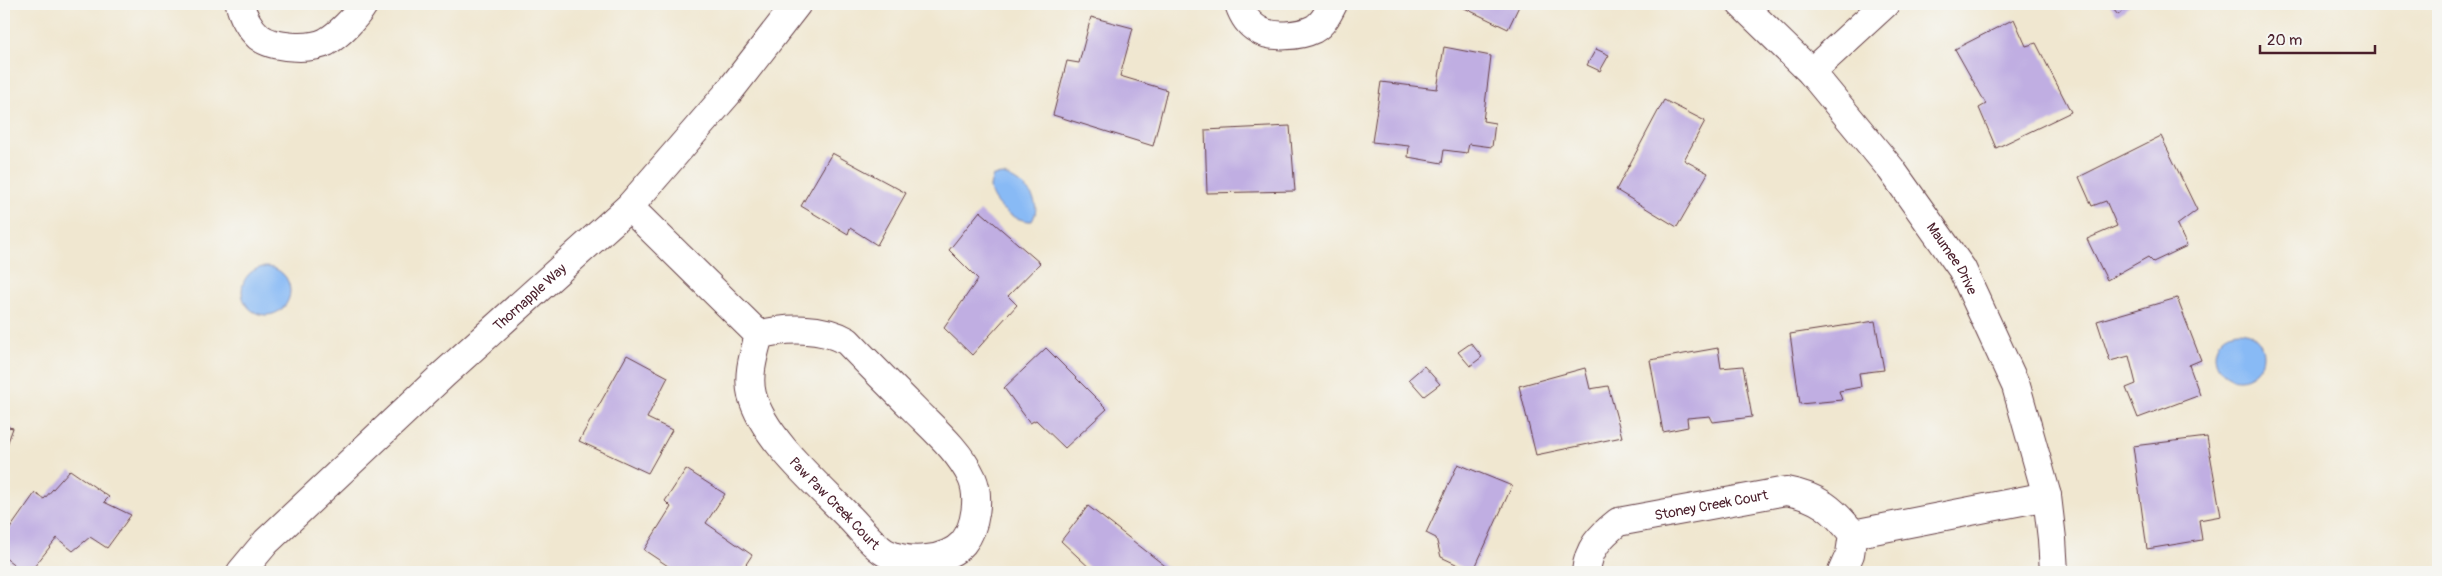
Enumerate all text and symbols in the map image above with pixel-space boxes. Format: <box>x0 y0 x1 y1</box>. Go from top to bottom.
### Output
scale bar <box>2260 22 2374 54</box>
text: 20 m <box>2267 31 2302 50</box>
street label: Maumee Drive <box>1923 219 1981 297</box>
street label: Thornapple Way <box>490 260 570 334</box>
street label: Paw Paw Creek Court <box>785 454 883 554</box>
street label: Stoney Creek Court <box>1653 486 1770 524</box>

